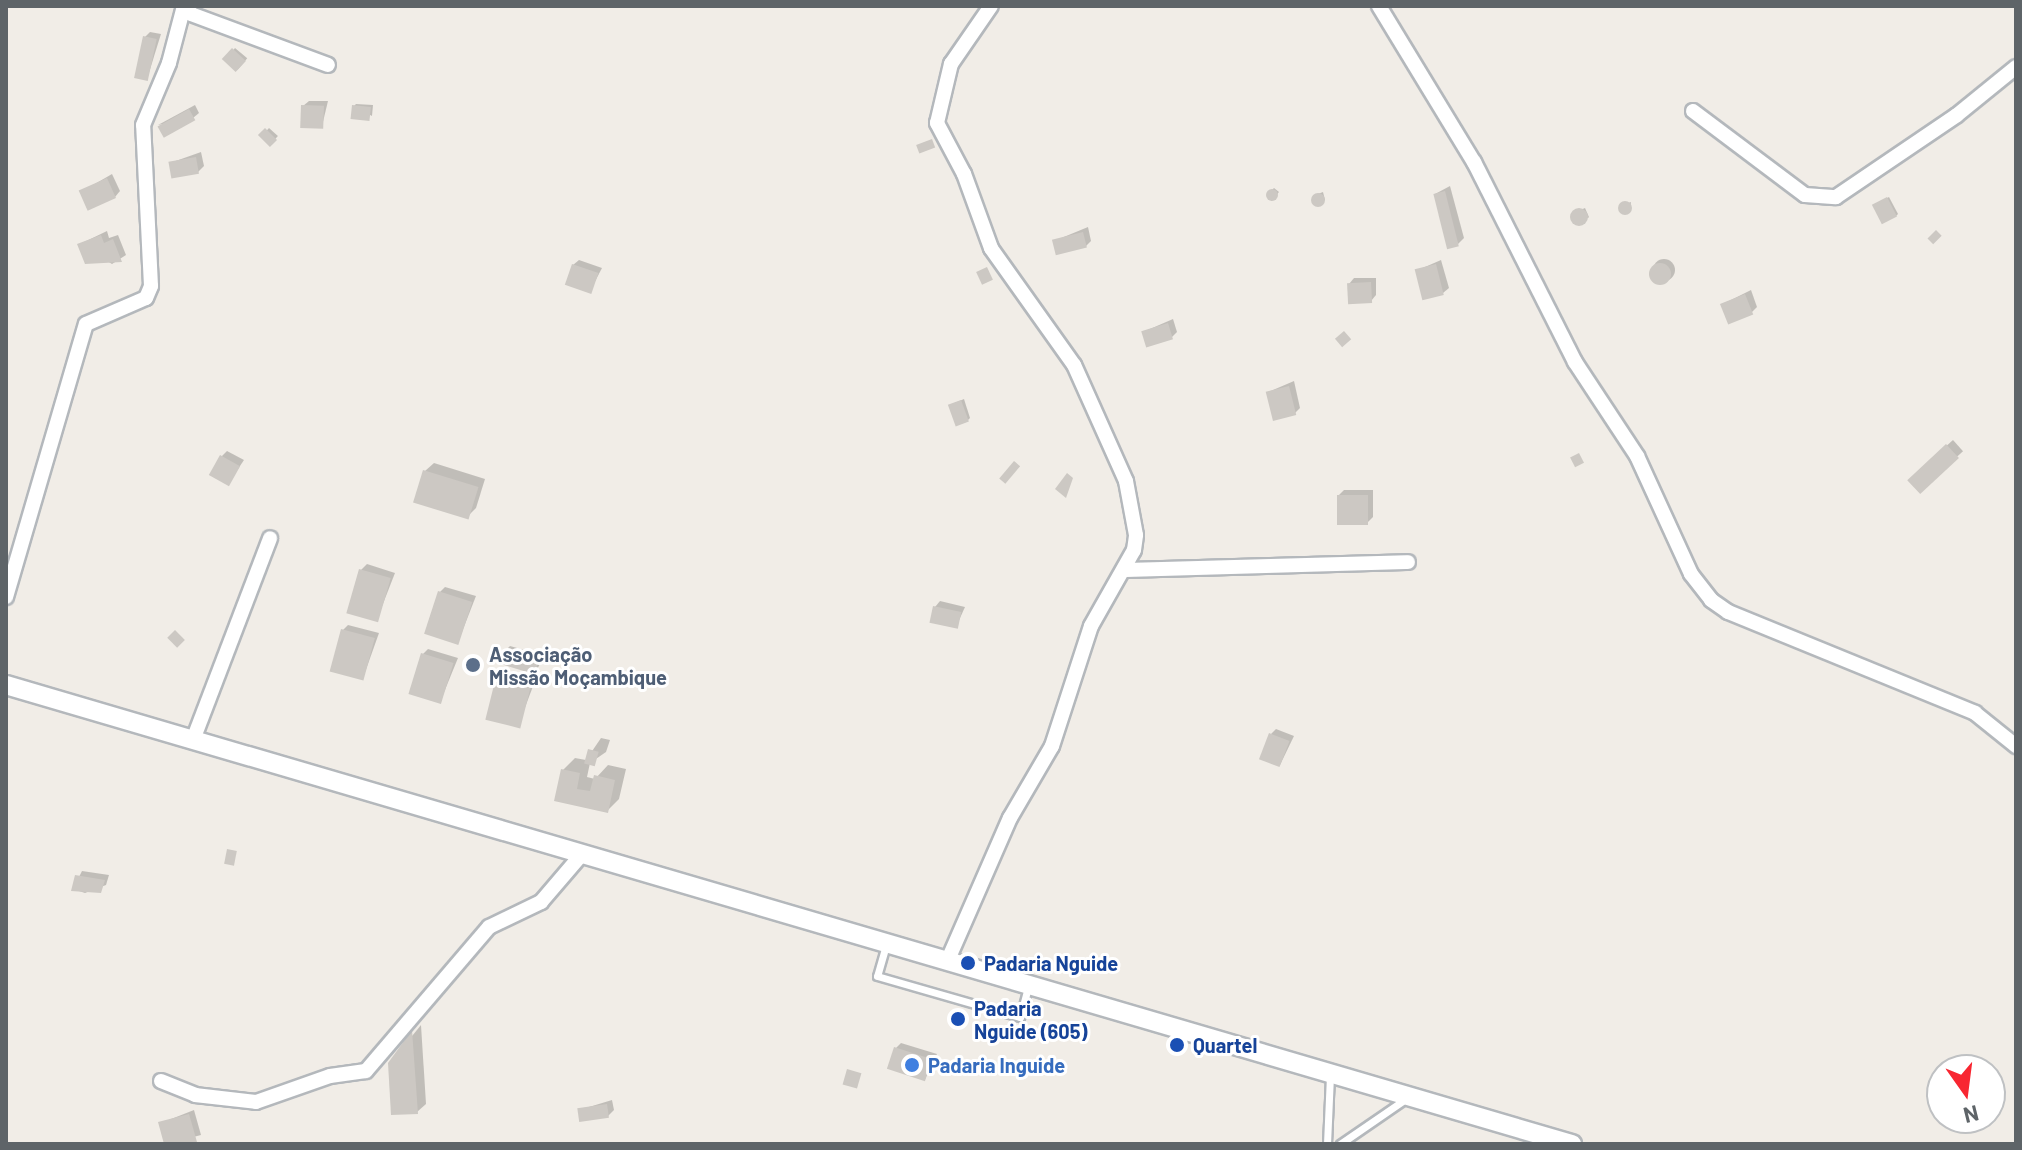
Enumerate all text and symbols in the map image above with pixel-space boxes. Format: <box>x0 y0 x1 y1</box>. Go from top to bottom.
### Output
place label: Associação Missão Moçambique <box>489 642 667 689</box>
marker: Associação Missão Moçambique <box>464 656 482 674</box>
place label: Padaria Nguide <box>984 951 1118 975</box>
marker: Padaria Nguide <box>959 954 977 972</box>
place label: Padaria Nguide (605) <box>974 996 1087 1043</box>
marker: Padaria Nguide (605) <box>949 1010 967 1028</box>
place label: Quartel <box>1193 1033 1257 1057</box>
marker: Quartel <box>1168 1036 1186 1054</box>
place label: Padaria Inguide <box>928 1053 1065 1077</box>
north arrow <box>1926 1054 2006 1134</box>
marker: Padaria Inguide <box>903 1056 921 1074</box>
text: N <box>1961 1101 1982 1130</box>

